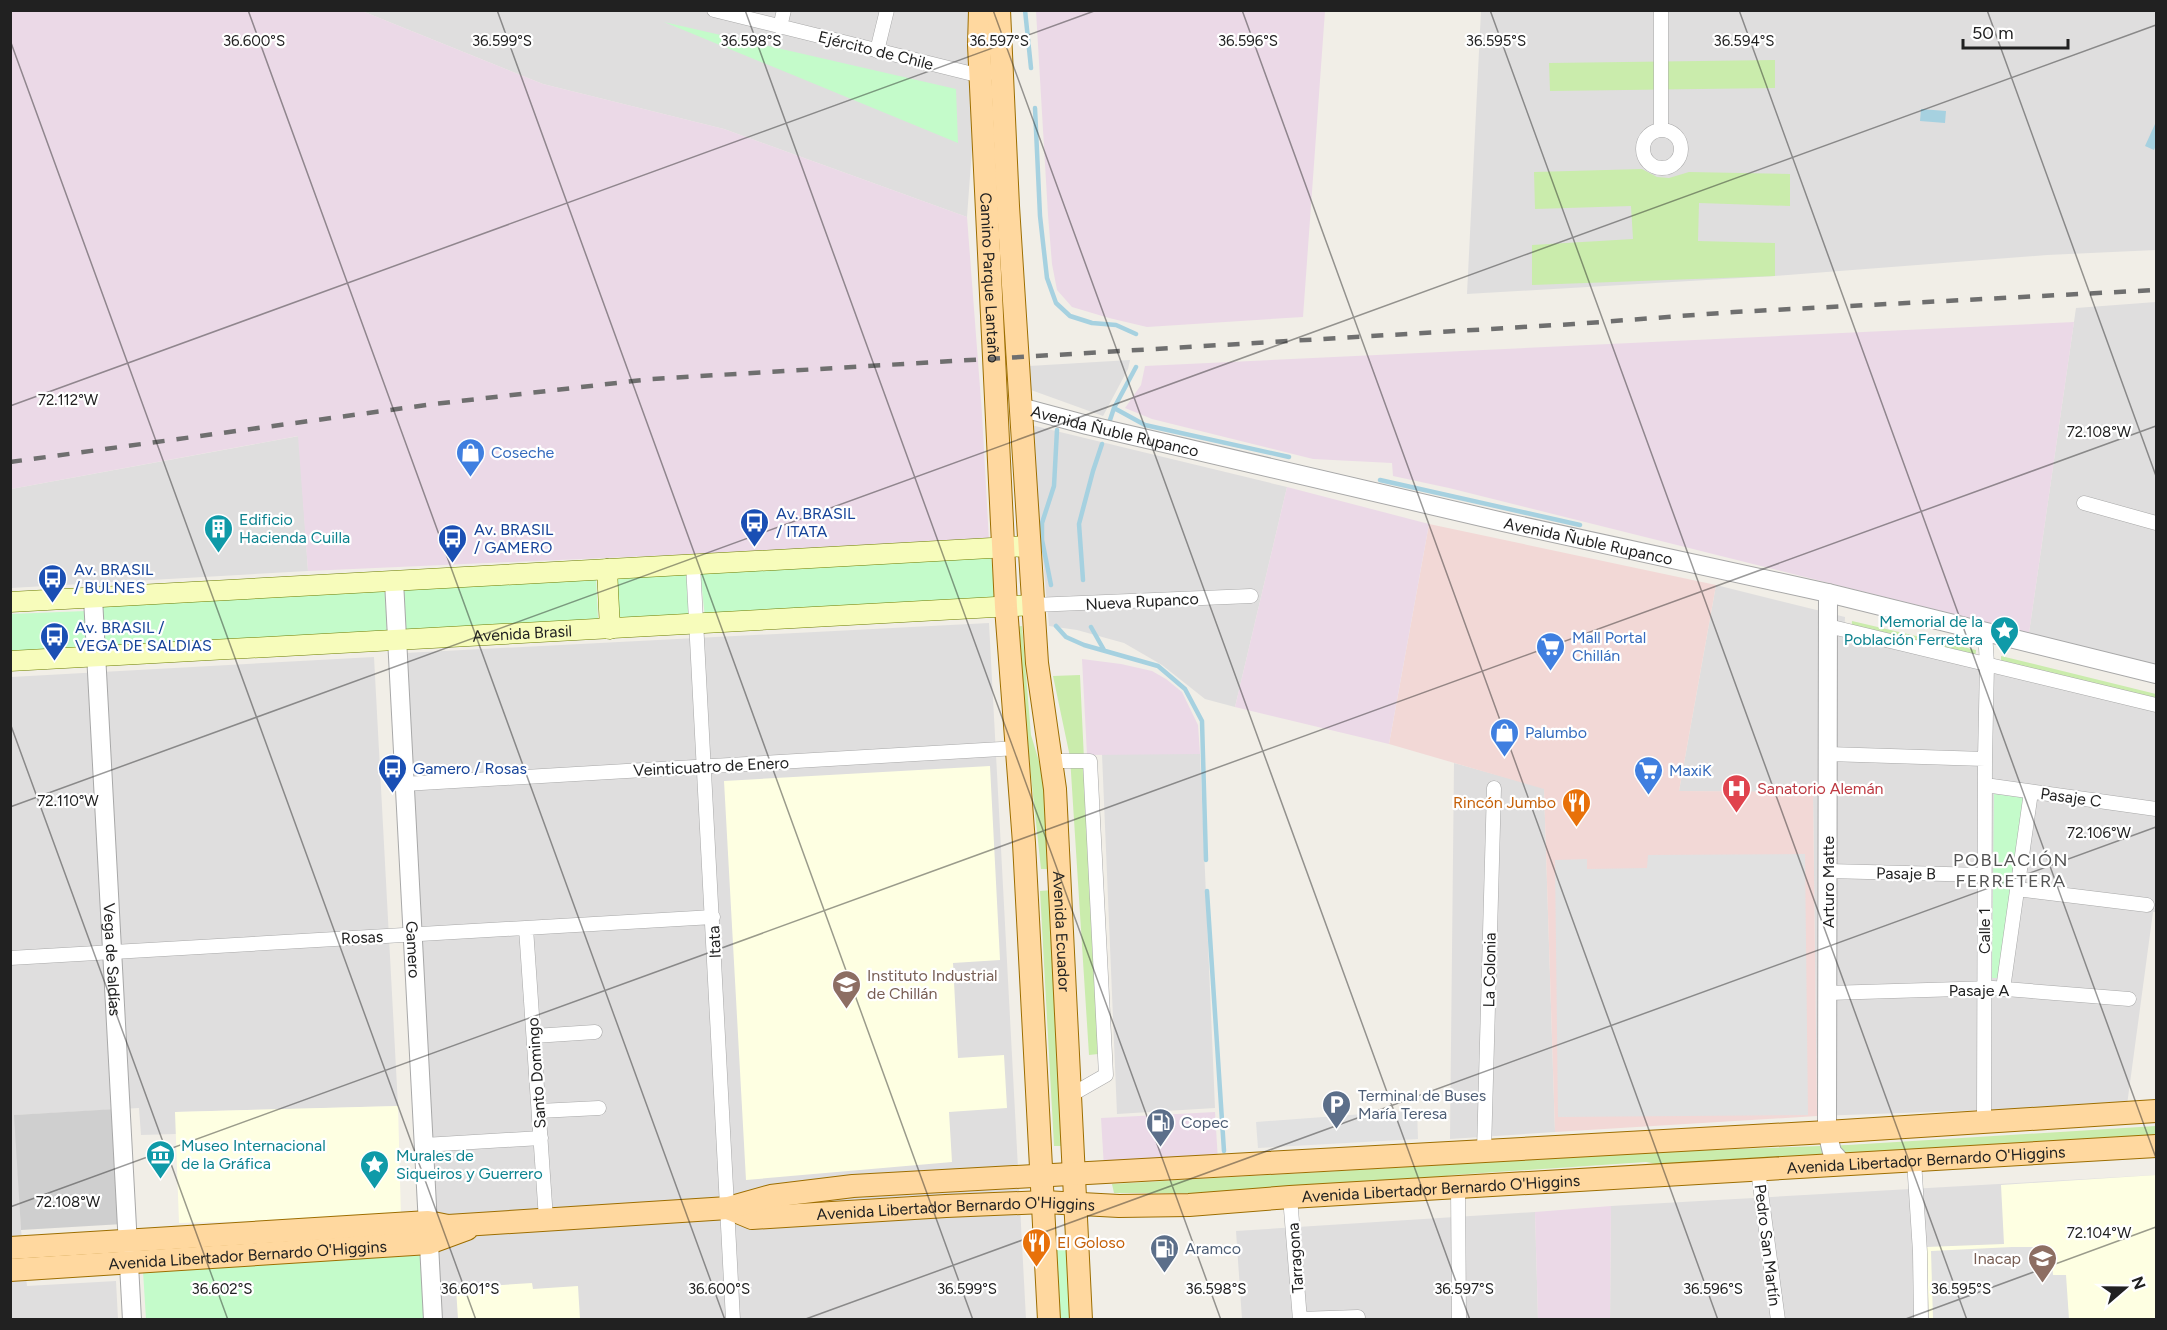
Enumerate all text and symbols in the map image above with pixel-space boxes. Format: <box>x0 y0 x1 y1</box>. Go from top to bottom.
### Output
scale bar <box>1963 12 2068 50</box>
text: 50 m <box>1972 22 2014 44</box>
street label: Ejército de Chile <box>816 27 936 74</box>
text: 36.600°S <box>223 32 285 50</box>
text: 36.599°S <box>472 32 532 50</box>
text: 36.598°S <box>721 32 781 50</box>
text: 36.597°S <box>969 32 1029 50</box>
text: 36.596°S <box>1218 32 1278 50</box>
text: 36.595°S <box>1466 32 1526 50</box>
text: 36.594°S <box>1714 32 1774 50</box>
street label: Camino Parque Lantaño <box>976 192 1003 363</box>
text: 72.112°W <box>38 391 99 409</box>
street label: Avenida Ñuble Rupanco <box>1029 401 1201 461</box>
text: 72.108°W <box>2067 423 2132 441</box>
shop icon: Coseche <box>454 436 486 478</box>
place label: Coseche <box>491 443 555 462</box>
place label: Av. BRASIL / ITATA <box>776 504 856 541</box>
bus stop icon: Av. BRASIL / ITATA <box>739 506 771 548</box>
place label: Edificio Hacienda Cuilla <box>239 510 350 547</box>
building icon: Edificio Hacienda Cuilla <box>202 512 234 554</box>
street label: Avenida Ñuble Rupanco <box>1502 514 1674 569</box>
place label: Av. BRASIL / GAMERO <box>474 520 554 557</box>
bus stop icon: Av. BRASIL / GAMERO <box>437 522 469 564</box>
place label: Av. BRASIL / BULNES <box>74 560 154 597</box>
bus stop icon: Av. BRASIL / BULNES <box>37 562 69 604</box>
street label: Nueva Rupanco <box>1085 589 1199 614</box>
place label: Memorial de la Población Ferretera <box>1844 612 1983 649</box>
place icon: Memorial de la Población Ferretera <box>1988 614 2020 656</box>
place label: Av. BRASIL / VEGA DE SALDIAS <box>75 618 212 655</box>
bus stop icon: Av. BRASIL / VEGA DE SALDIAS <box>38 620 70 662</box>
street label: Avenida Brasil <box>472 621 573 646</box>
place label: Mall Portal Chillán <box>1572 628 1646 665</box>
supermarket icon: Mall Portal Chillán <box>1535 630 1567 672</box>
shop icon: Palumbo <box>1488 716 1520 758</box>
place label: Palumbo <box>1525 723 1587 742</box>
bus stop icon: Gamero / Rosas <box>376 752 408 794</box>
street label: Veinticuatro de Enero <box>633 753 789 780</box>
supermarket icon: MaxiK <box>1632 754 1664 796</box>
place label: Gamero / Rosas <box>413 759 527 778</box>
place label: MaxiK <box>1669 761 1712 780</box>
hospital icon: Sanatorio Alemán <box>1720 772 1752 814</box>
place label: Sanatorio Alemán <box>1757 779 1884 798</box>
street label: Pasaje C <box>2039 784 2103 811</box>
restaurant icon: Rincón Jumbo <box>1561 786 1593 828</box>
text: 72.110°W <box>37 792 99 810</box>
place label: Rincón Jumbo <box>1453 793 1556 812</box>
text: 72.106°W <box>2067 824 2131 842</box>
street label: Arturo Matte <box>1819 836 1838 928</box>
district label: POBLACIÓN FERRETERA <box>1953 849 2069 892</box>
street label: Pasaje B <box>1876 863 1936 884</box>
street label: Avenida Ecuador <box>1049 871 1074 993</box>
street label: Vega de Saldías <box>99 903 125 1016</box>
street label: Calle 1 <box>1975 908 1994 954</box>
street label: Gamero <box>402 920 424 979</box>
street label: Itata <box>704 925 725 959</box>
street label: Rosas <box>340 927 384 948</box>
street label: La Colonia <box>1479 932 1500 1008</box>
place label: Instituto Industrial de Chillán <box>867 966 998 1003</box>
school or university icon: Instituto Industrial de Chillán <box>830 968 862 1010</box>
street label: Pasaje A <box>1949 981 2010 1000</box>
street label: Santo Domingo <box>523 1017 550 1129</box>
place label: Terminal de Buses María Teresa <box>1358 1086 1486 1123</box>
parking icon: Terminal de Buses María Teresa <box>1321 1088 1353 1130</box>
fuel station icon: Copec <box>1144 1106 1176 1148</box>
place label: Copec <box>1181 1113 1229 1132</box>
place label: Museo Internacional de la Gráfica <box>181 1136 326 1173</box>
museum icon: Museo Internacional de la Gráfica <box>144 1138 176 1180</box>
street label: Avenida Libertador Bernardo O'Higgins <box>1786 1142 2066 1178</box>
place label: Murales de Siqueiros y Guerrero <box>396 1146 543 1183</box>
place icon: Murales de Siqueiros y Guerrero <box>359 1148 391 1190</box>
street label: Avenida Libertador Bernardo O'Higgins <box>1301 1171 1581 1206</box>
street label: Pedro San Martín <box>1751 1183 1784 1307</box>
text: 72.108°W <box>36 1193 101 1211</box>
street label: Avenida Libertador Bernardo O'Higgins <box>816 1193 1095 1224</box>
street label: Tarragona <box>1284 1222 1307 1294</box>
text: 72.104°W <box>2067 1224 2132 1242</box>
restaurant icon: El Goloso <box>1020 1226 1052 1268</box>
fuel station icon: Aramco <box>1148 1232 1180 1274</box>
place label: El Goloso <box>1057 1233 1125 1252</box>
street label: Avenida Libertador Bernardo O'Higgins <box>108 1237 387 1274</box>
place label: Aramco <box>1185 1239 1241 1258</box>
school or university icon: Inacap <box>2026 1242 2058 1284</box>
place label: Inacap <box>1973 1249 2021 1268</box>
north arrow <box>2095 1258 2155 1318</box>
text: N <box>2128 1274 2150 1292</box>
text: 36.602°S <box>191 1280 253 1298</box>
text: 36.601°S <box>441 1280 499 1298</box>
text: 36.600°S <box>688 1280 750 1298</box>
text: 36.599°S <box>937 1280 997 1298</box>
text: 36.598°S <box>1186 1280 1246 1298</box>
text: 36.597°S <box>1434 1280 1494 1298</box>
text: 36.596°S <box>1683 1280 1743 1298</box>
text: 36.595°S <box>1931 1280 1991 1298</box>

